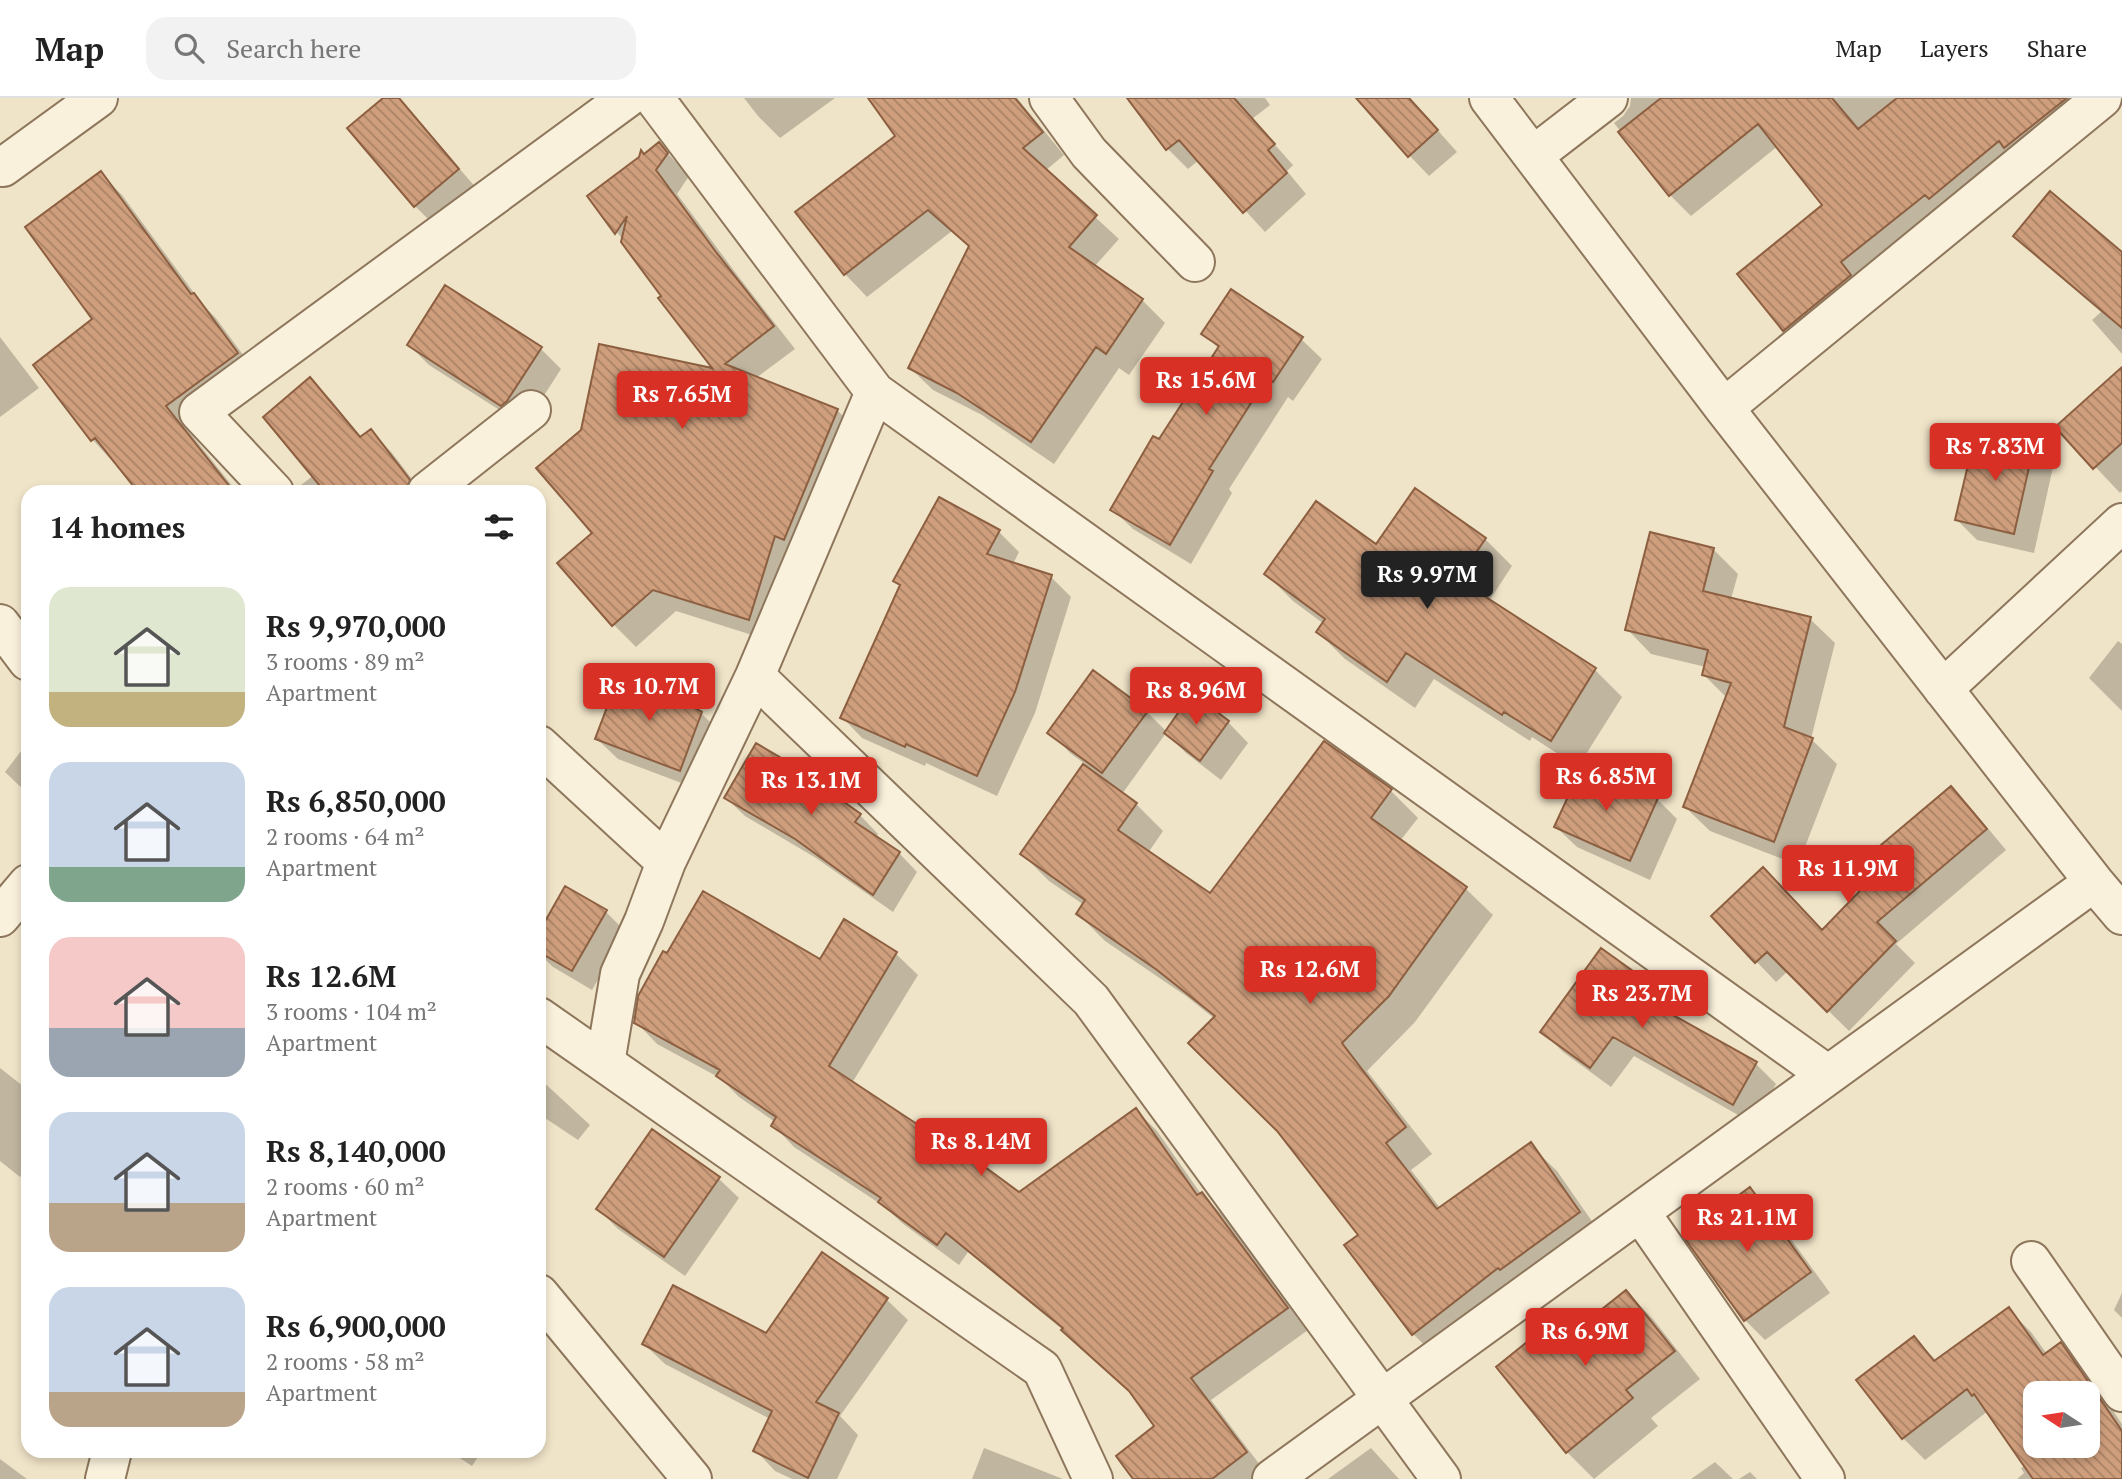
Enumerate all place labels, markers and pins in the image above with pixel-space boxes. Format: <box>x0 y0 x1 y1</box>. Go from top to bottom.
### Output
pin: Rs 15.6M <box>1134 358 1278 417</box>
pin: Rs 7.65M <box>610 372 754 431</box>
pin: Rs 7.83M <box>1923 424 2067 483</box>
pin: Rs 9.97M <box>1355 552 1499 611</box>
pin: Rs 10.7M <box>577 664 721 723</box>
pin: Rs 8.96M <box>1124 668 1268 727</box>
pin: Rs 6.85M <box>1534 754 1678 813</box>
pin: Rs 13.1M <box>739 758 883 817</box>
pin: Rs 11.9M <box>1776 846 1920 905</box>
pin: Rs 12.6M <box>1238 946 1382 1006</box>
pin: Rs 23.7M <box>1570 970 1714 1030</box>
pin: Rs 8.14M <box>909 1118 1053 1178</box>
pin: Rs 21.1M <box>1675 1194 1819 1254</box>
pin: Rs 6.9M <box>1520 1308 1650 1368</box>

